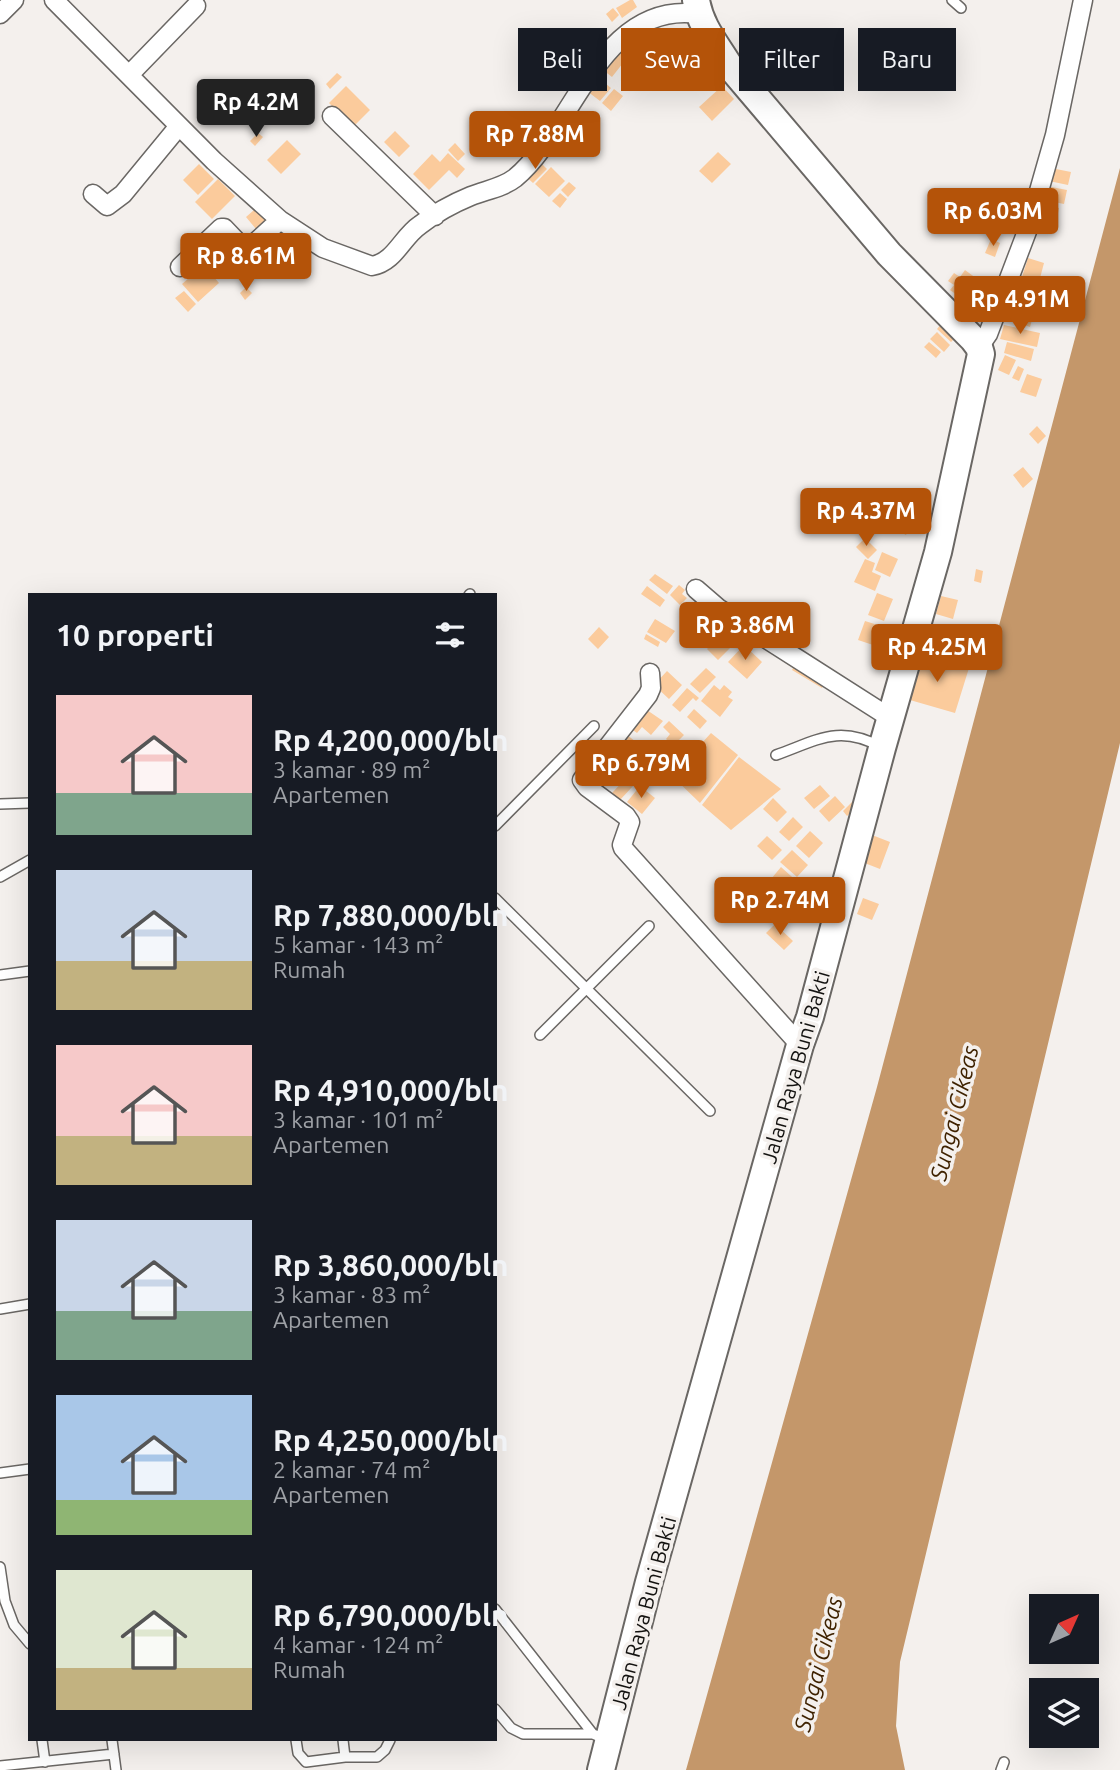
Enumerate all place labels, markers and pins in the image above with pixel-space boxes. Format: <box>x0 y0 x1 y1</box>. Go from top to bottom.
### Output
pin: Rp 4.2M <box>191 80 321 139</box>
pin: Rp 7.88M <box>463 111 607 171</box>
pin: Rp 6.03M <box>921 188 1065 248</box>
pin: Rp 8.61M <box>174 233 318 293</box>
pin: Rp 4.91M <box>948 276 1092 336</box>
pin: Rp 4.37M <box>794 489 938 548</box>
pin: Rp 3.86M <box>673 602 817 662</box>
pin: Rp 4.25M <box>865 624 1009 684</box>
pin: Rp 6.79M <box>569 740 713 800</box>
pin: Rp 2.74M <box>708 878 852 937</box>

